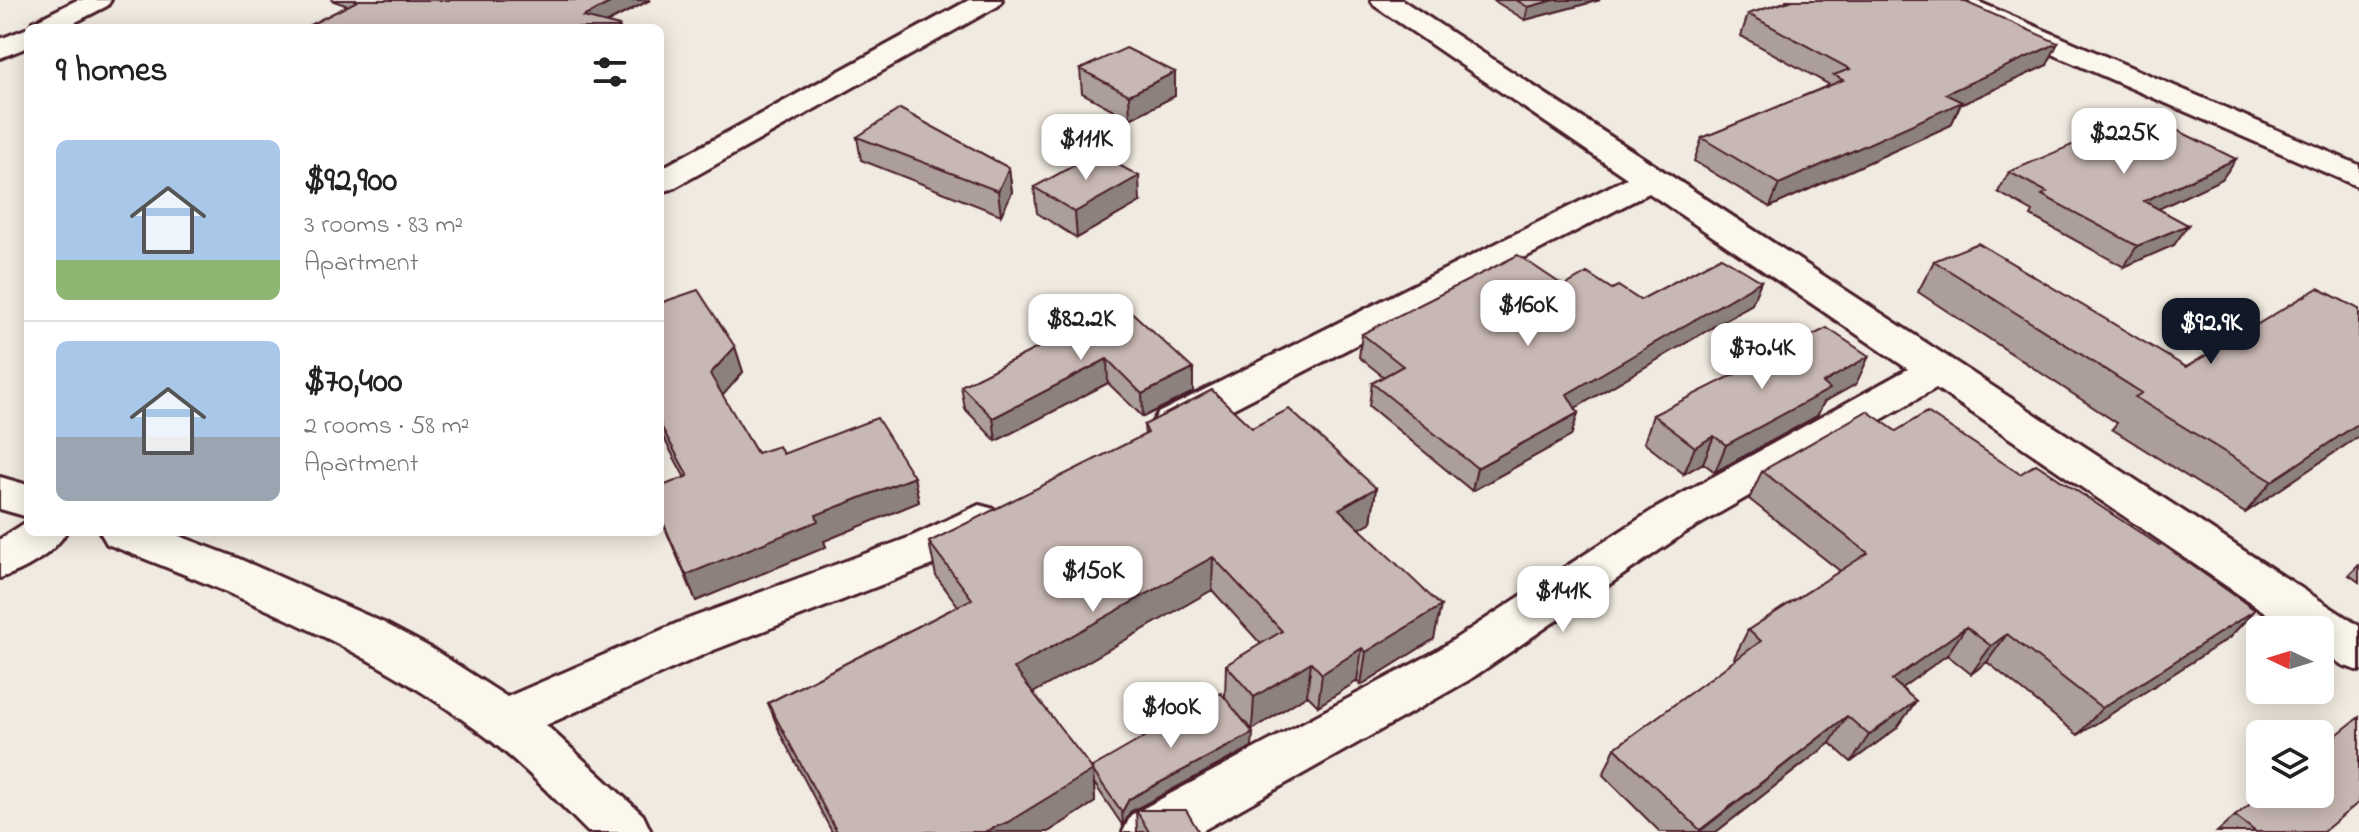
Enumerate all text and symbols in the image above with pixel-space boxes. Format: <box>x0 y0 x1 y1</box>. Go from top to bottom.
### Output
text: 9 homes <box>56 47 168 97</box>
icon: filters <box>588 50 632 94</box>
pin: $225K <box>2068 108 2180 176</box>
pin: $111K <box>1030 114 1142 182</box>
text: $225K <box>2089 115 2159 153</box>
text: $111K <box>1059 121 1113 159</box>
text: $92,900 <box>304 157 397 207</box>
icon: home <box>120 172 216 268</box>
text: 3 rooms · 83 m² <box>304 207 463 245</box>
text: Apartment <box>304 245 418 283</box>
pin: $160K <box>1472 280 1584 348</box>
text: $160K <box>1498 287 1558 325</box>
pin: $82.2K <box>1016 294 1146 362</box>
pin: $92.9K <box>2146 298 2276 366</box>
text: $82.2K <box>1046 301 1116 339</box>
text: $92.9K <box>2180 305 2242 343</box>
pin: $70.4K <box>1697 323 1827 391</box>
text: $70.4K <box>1729 330 1795 368</box>
text: $70,400 <box>304 358 403 408</box>
icon: home <box>120 373 216 469</box>
text: 2 rooms · 58 m² <box>304 408 470 446</box>
text: Apartment <box>304 446 418 484</box>
pin: $150K <box>1037 546 1149 614</box>
text: $150K <box>1062 553 1124 591</box>
pin: $141K <box>1507 566 1619 634</box>
text: $141K <box>1535 573 1591 611</box>
north arrow <box>2246 616 2334 704</box>
map controls <box>2246 616 2334 808</box>
pin: $100K <box>1115 682 1227 750</box>
text: $100K <box>1141 689 1201 727</box>
button: layers <box>2246 720 2334 808</box>

